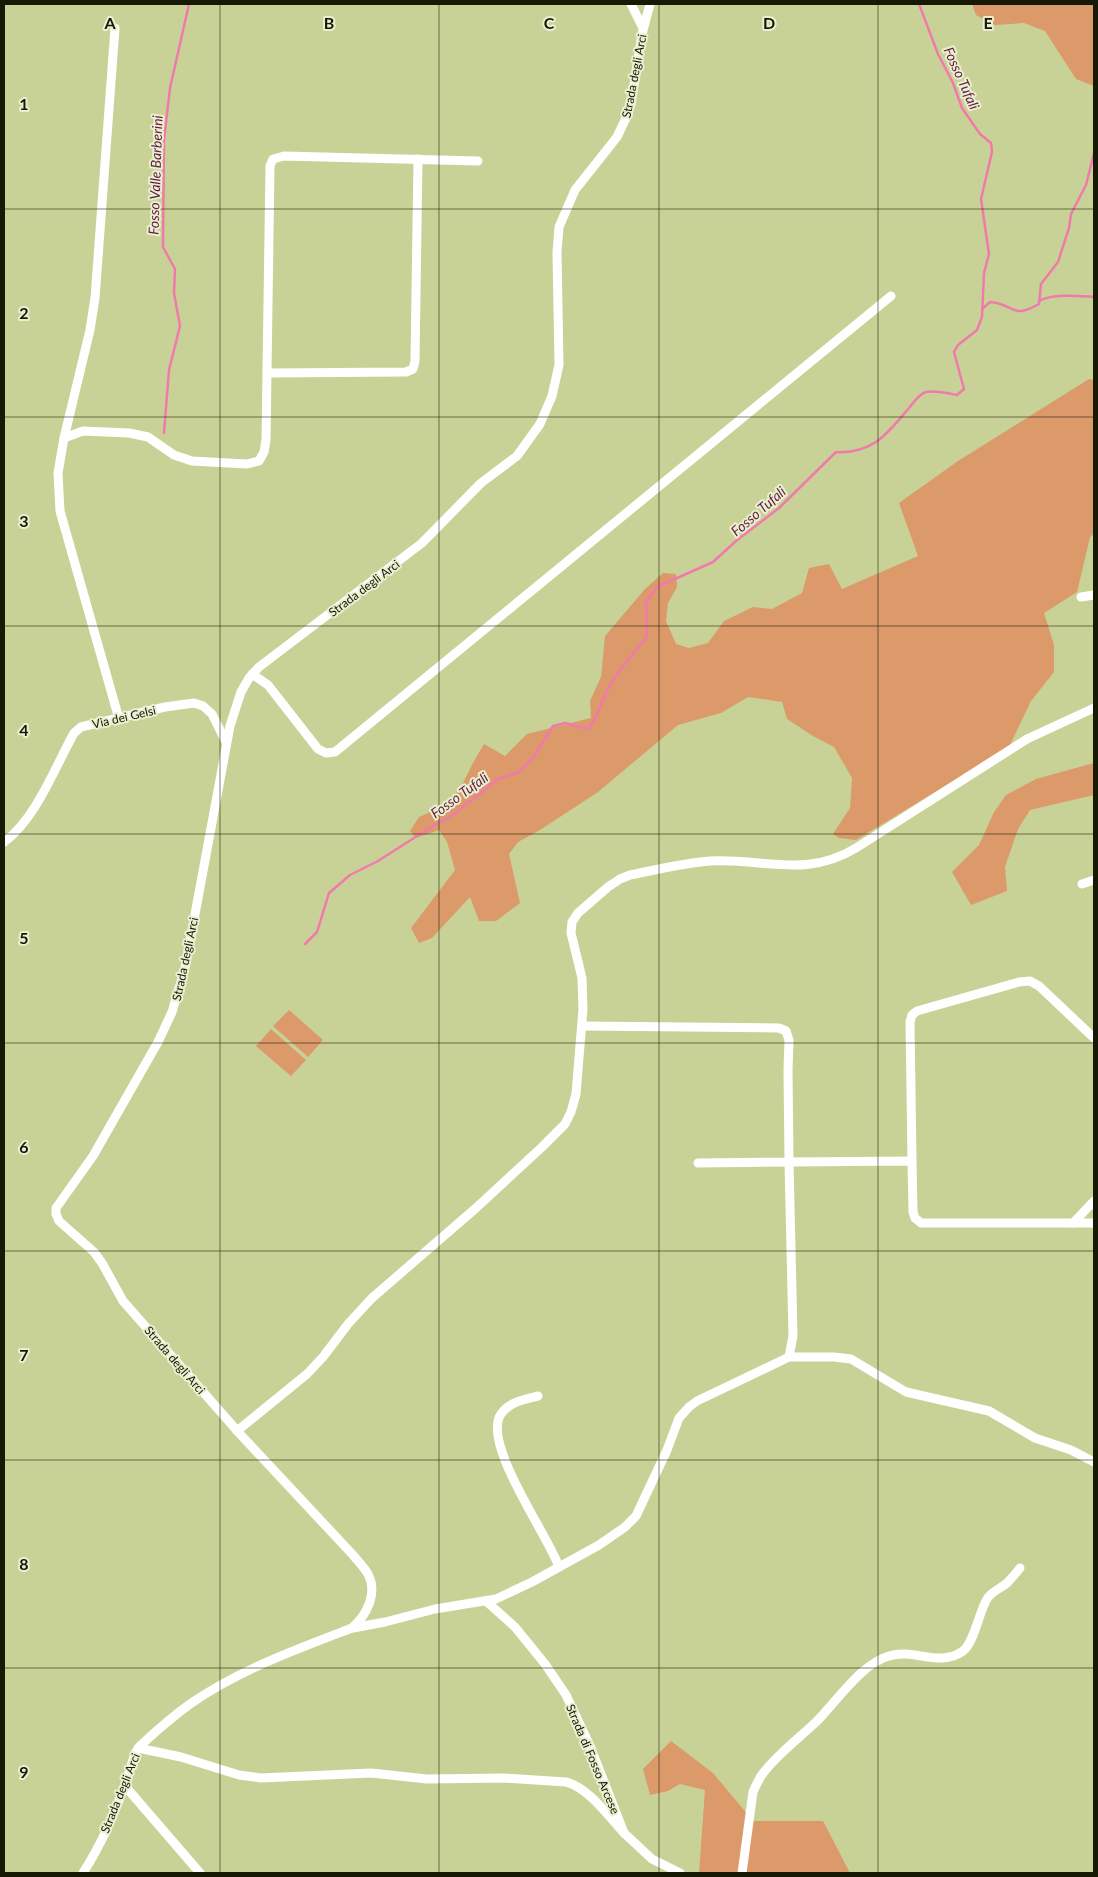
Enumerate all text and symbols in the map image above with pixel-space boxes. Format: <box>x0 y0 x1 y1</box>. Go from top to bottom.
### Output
text: A <box>103 13 116 32</box>
text: B <box>324 13 334 32</box>
text: C <box>544 13 555 32</box>
text: D <box>763 13 775 32</box>
text: E <box>983 13 993 32</box>
street label: Strada degli Arci <box>619 33 649 119</box>
water label: Fosso Tufali <box>941 44 984 113</box>
text: 1 <box>19 94 29 113</box>
water label: Fosso Valle Barberini <box>144 114 166 235</box>
text: 2 <box>19 303 29 322</box>
water label: Fosso Tufali <box>727 482 789 539</box>
text: 3 <box>19 511 29 530</box>
street label: Strada degli Arci <box>326 556 403 620</box>
street label: Via dei Gelsi <box>91 702 157 732</box>
text: 4 <box>19 720 29 739</box>
water label: Fosso Tufali <box>427 768 492 822</box>
street label: Strada degli Arci <box>169 916 201 1002</box>
text: 5 <box>19 928 29 947</box>
text: 6 <box>19 1137 29 1156</box>
street label: Strada degli Arci <box>141 1323 209 1397</box>
text: 7 <box>19 1345 29 1364</box>
text: 8 <box>19 1554 29 1573</box>
street label: Strada di Fosso Arcese <box>563 1702 623 1816</box>
street label: Strada degli Arci <box>97 1751 143 1835</box>
text: 9 <box>19 1762 29 1781</box>

